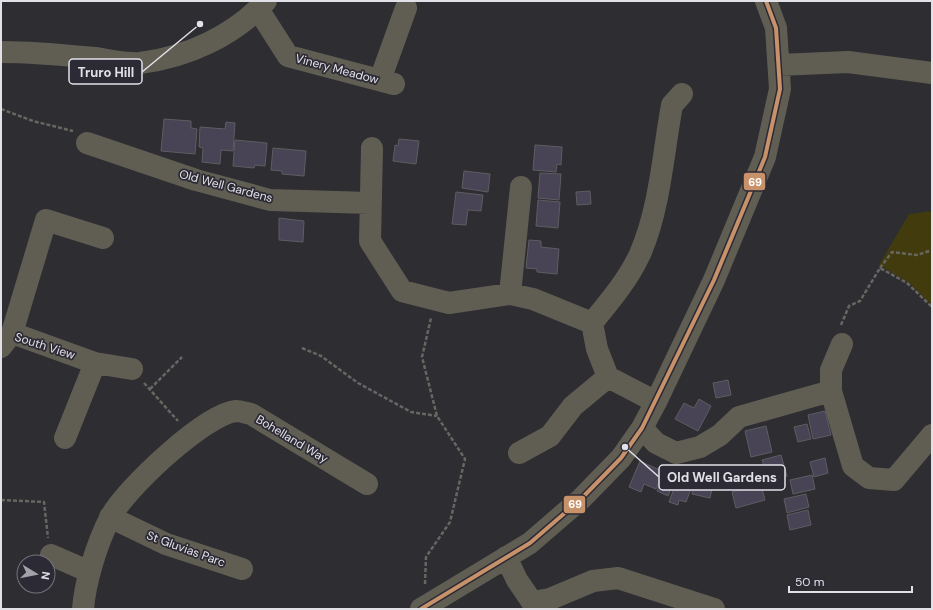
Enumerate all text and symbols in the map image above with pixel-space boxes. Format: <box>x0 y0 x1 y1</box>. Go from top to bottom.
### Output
street label: Vinery Meadow <box>293 50 381 88</box>
callout: Truro Hill <box>69 59 142 84</box>
text: Truro Hill <box>78 64 134 81</box>
street label: Old Well Gardens <box>177 166 275 206</box>
line badge: 69 <box>743 172 766 191</box>
text: 69 <box>748 175 762 189</box>
street label: South View <box>13 329 77 363</box>
street label: Bohelland Way <box>253 411 331 467</box>
callout: Old Well Gardens <box>659 465 785 490</box>
text: Old Well Gardens <box>667 469 777 486</box>
line badge: 69 <box>563 495 586 514</box>
text: 69 <box>568 497 582 511</box>
street label: St Gluvias Parc <box>144 527 228 571</box>
north arrow <box>16 554 56 594</box>
scale bar <box>789 568 912 594</box>
text: N <box>38 571 53 581</box>
text: 50 m <box>795 574 824 590</box>

